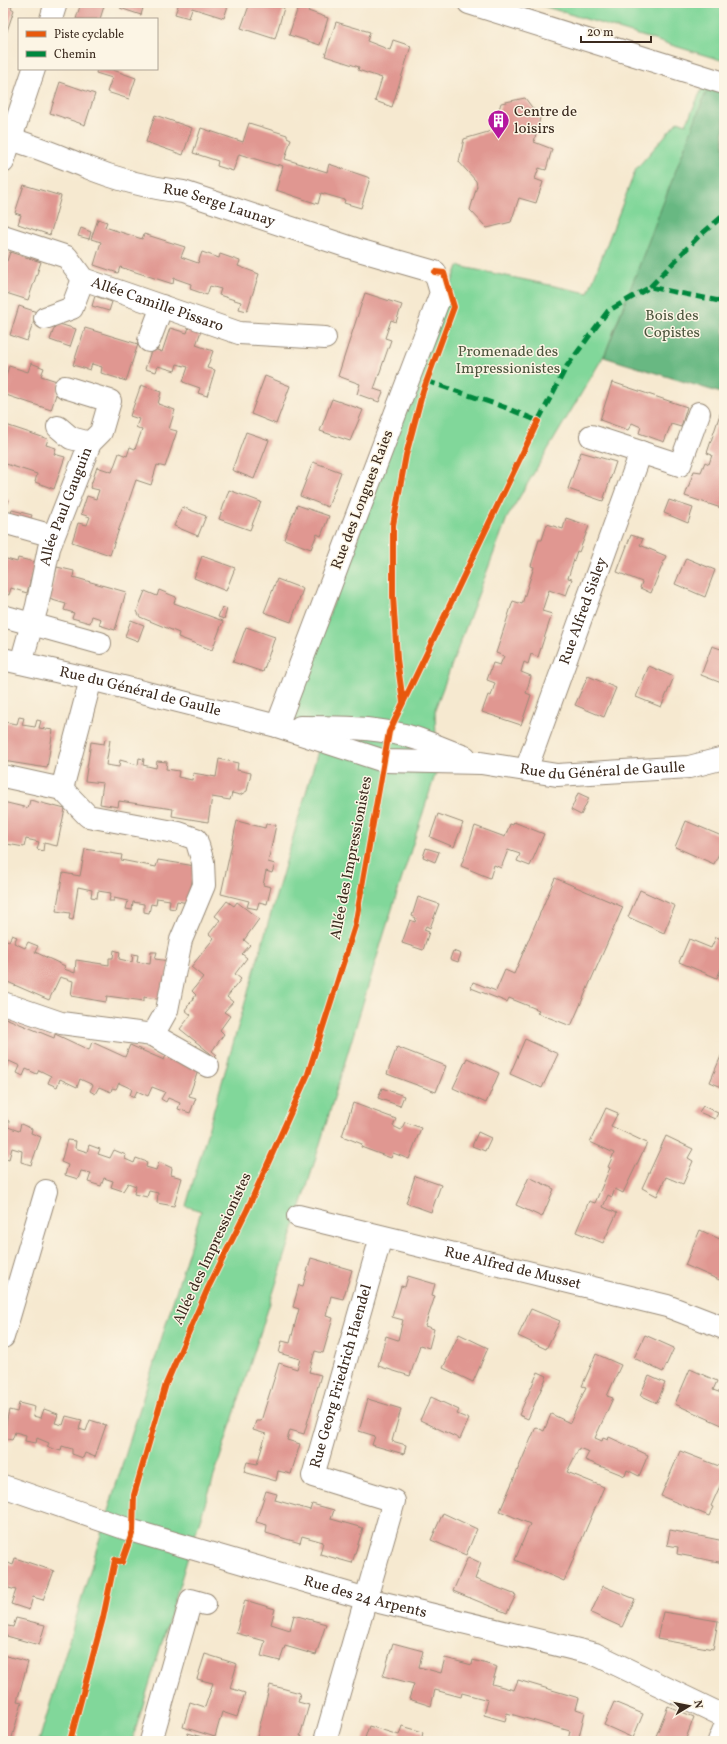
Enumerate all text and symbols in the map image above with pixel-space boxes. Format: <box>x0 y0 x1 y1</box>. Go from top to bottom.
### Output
legend <box>18 18 158 70</box>
scale bar <box>581 18 651 44</box>
text: 20 m <box>587 25 614 41</box>
text: Piste cyclable <box>54 27 124 43</box>
text: Chemin <box>54 47 96 63</box>
place label: Centre de loisirs <box>514 102 577 140</box>
building icon: Centre de loisirs <box>486 108 512 141</box>
street label: Rue Serge Launay <box>161 179 278 232</box>
street label: Allée Camille Pissaro <box>88 272 226 337</box>
park label: Bois des Copistes <box>644 306 700 344</box>
park label: Promenade des Impressionistes <box>456 342 560 380</box>
street label: Rue des Longues Raies <box>327 427 399 573</box>
street label: Allée Paul Gauguin <box>35 444 98 568</box>
street label: Rue Alfred Sisley <box>554 554 613 668</box>
street label: Rue du Général de Gaulle <box>57 662 223 722</box>
street label: Rue du Général de Gaulle <box>518 757 686 785</box>
street label: Allée des Impressionistes <box>326 774 378 942</box>
street label: Allée des Impressionistes <box>168 1169 258 1329</box>
street label: Rue Alfred de Musset <box>442 1242 583 1295</box>
street label: Rue Georg Friedrich Haendel <box>305 1282 377 1471</box>
street label: Rue des 24 Arpents <box>301 1571 429 1624</box>
north arrow <box>669 1686 709 1726</box>
text: N <box>689 1699 705 1710</box>

